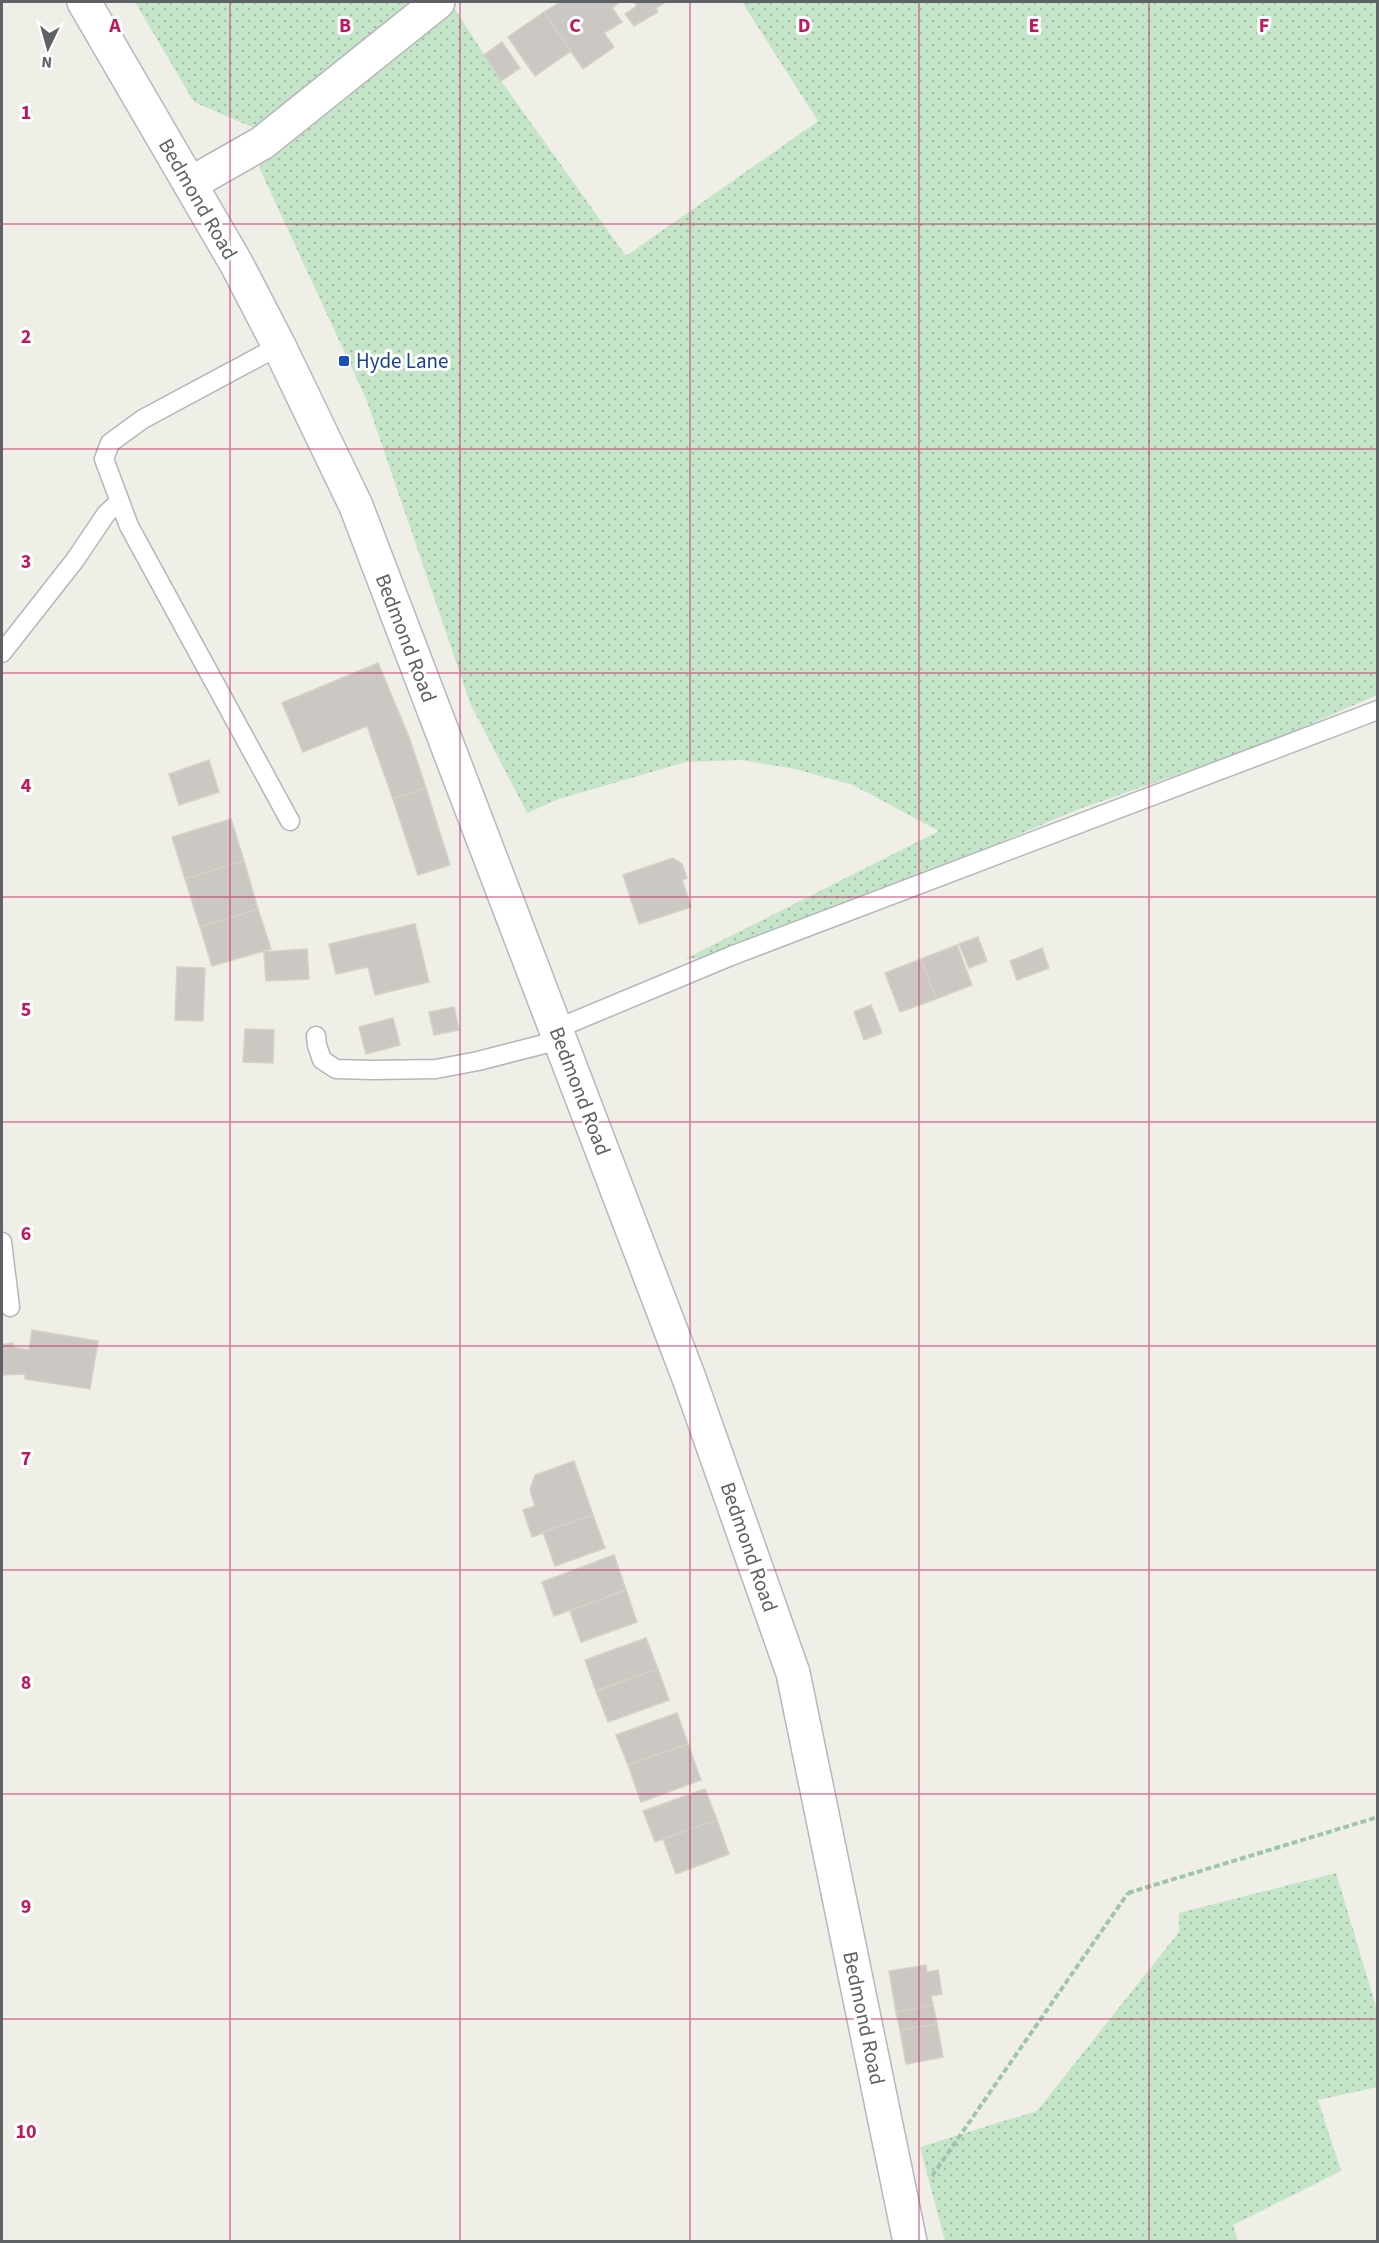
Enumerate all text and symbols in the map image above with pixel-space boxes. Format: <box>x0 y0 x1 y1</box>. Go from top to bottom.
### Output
text: A <box>108 12 121 40</box>
text: B <box>339 12 351 40</box>
text: C <box>569 12 581 40</box>
text: D <box>798 12 810 40</box>
text: E <box>1029 12 1039 40</box>
text: F <box>1259 12 1269 40</box>
north arrow <box>18 18 78 78</box>
text: N <box>41 51 53 73</box>
text: 1 <box>21 99 31 127</box>
street label: Bedmond Road <box>151 133 245 265</box>
text: 2 <box>21 323 31 351</box>
place label: Hyde Lane <box>356 346 448 376</box>
marker: Hyde Lane <box>337 354 351 368</box>
text: 3 <box>21 548 31 576</box>
street label: Bedmond Road <box>368 569 444 707</box>
text: 4 <box>21 772 32 800</box>
text: 5 <box>21 996 31 1024</box>
street label: Bedmond Road <box>542 1022 618 1160</box>
text: 6 <box>21 1220 31 1248</box>
text: 7 <box>21 1445 31 1473</box>
street label: Bedmond Road <box>713 1478 785 1616</box>
text: 8 <box>21 1669 31 1697</box>
text: 9 <box>21 1893 31 1921</box>
street label: Bedmond Road <box>835 1949 893 2087</box>
text: 10 <box>15 2118 37 2146</box>

